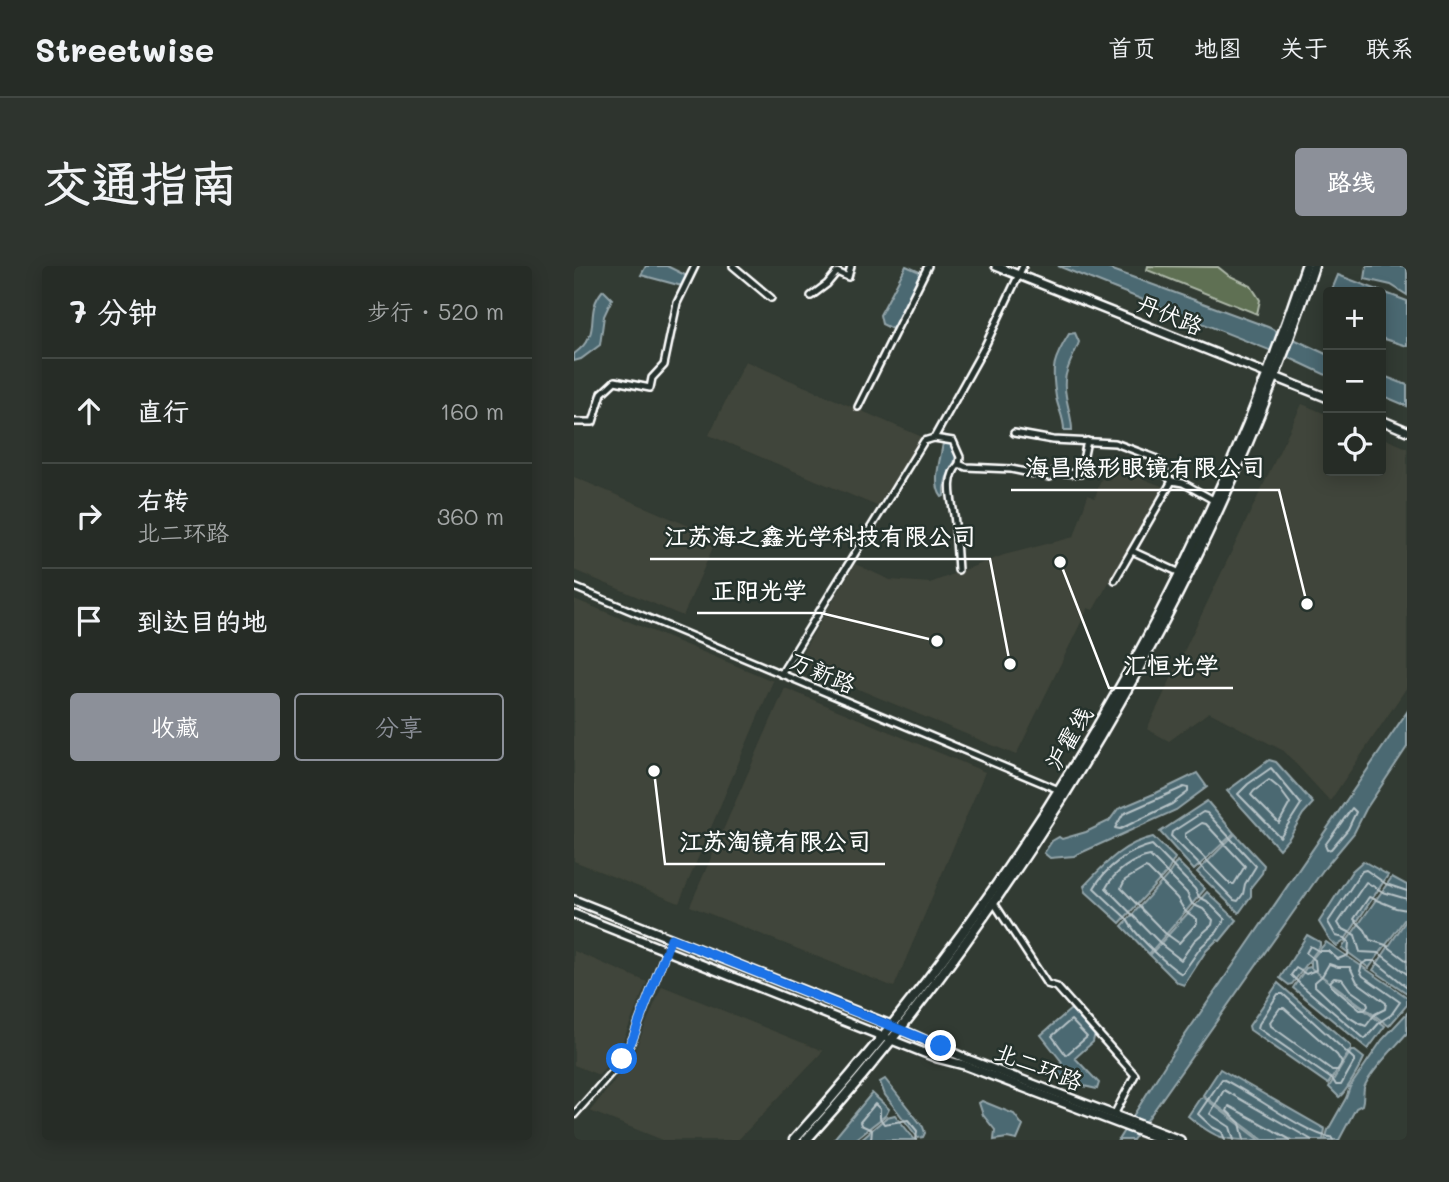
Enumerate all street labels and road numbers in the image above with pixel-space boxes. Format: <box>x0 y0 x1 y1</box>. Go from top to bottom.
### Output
street label: 丹伏路 <box>1132 287 1208 341</box>
street label: 万新路 <box>785 645 861 699</box>
street label: 沪霍线 <box>1037 701 1099 775</box>
street label: 北二环路 <box>991 1036 1087 1096</box>

